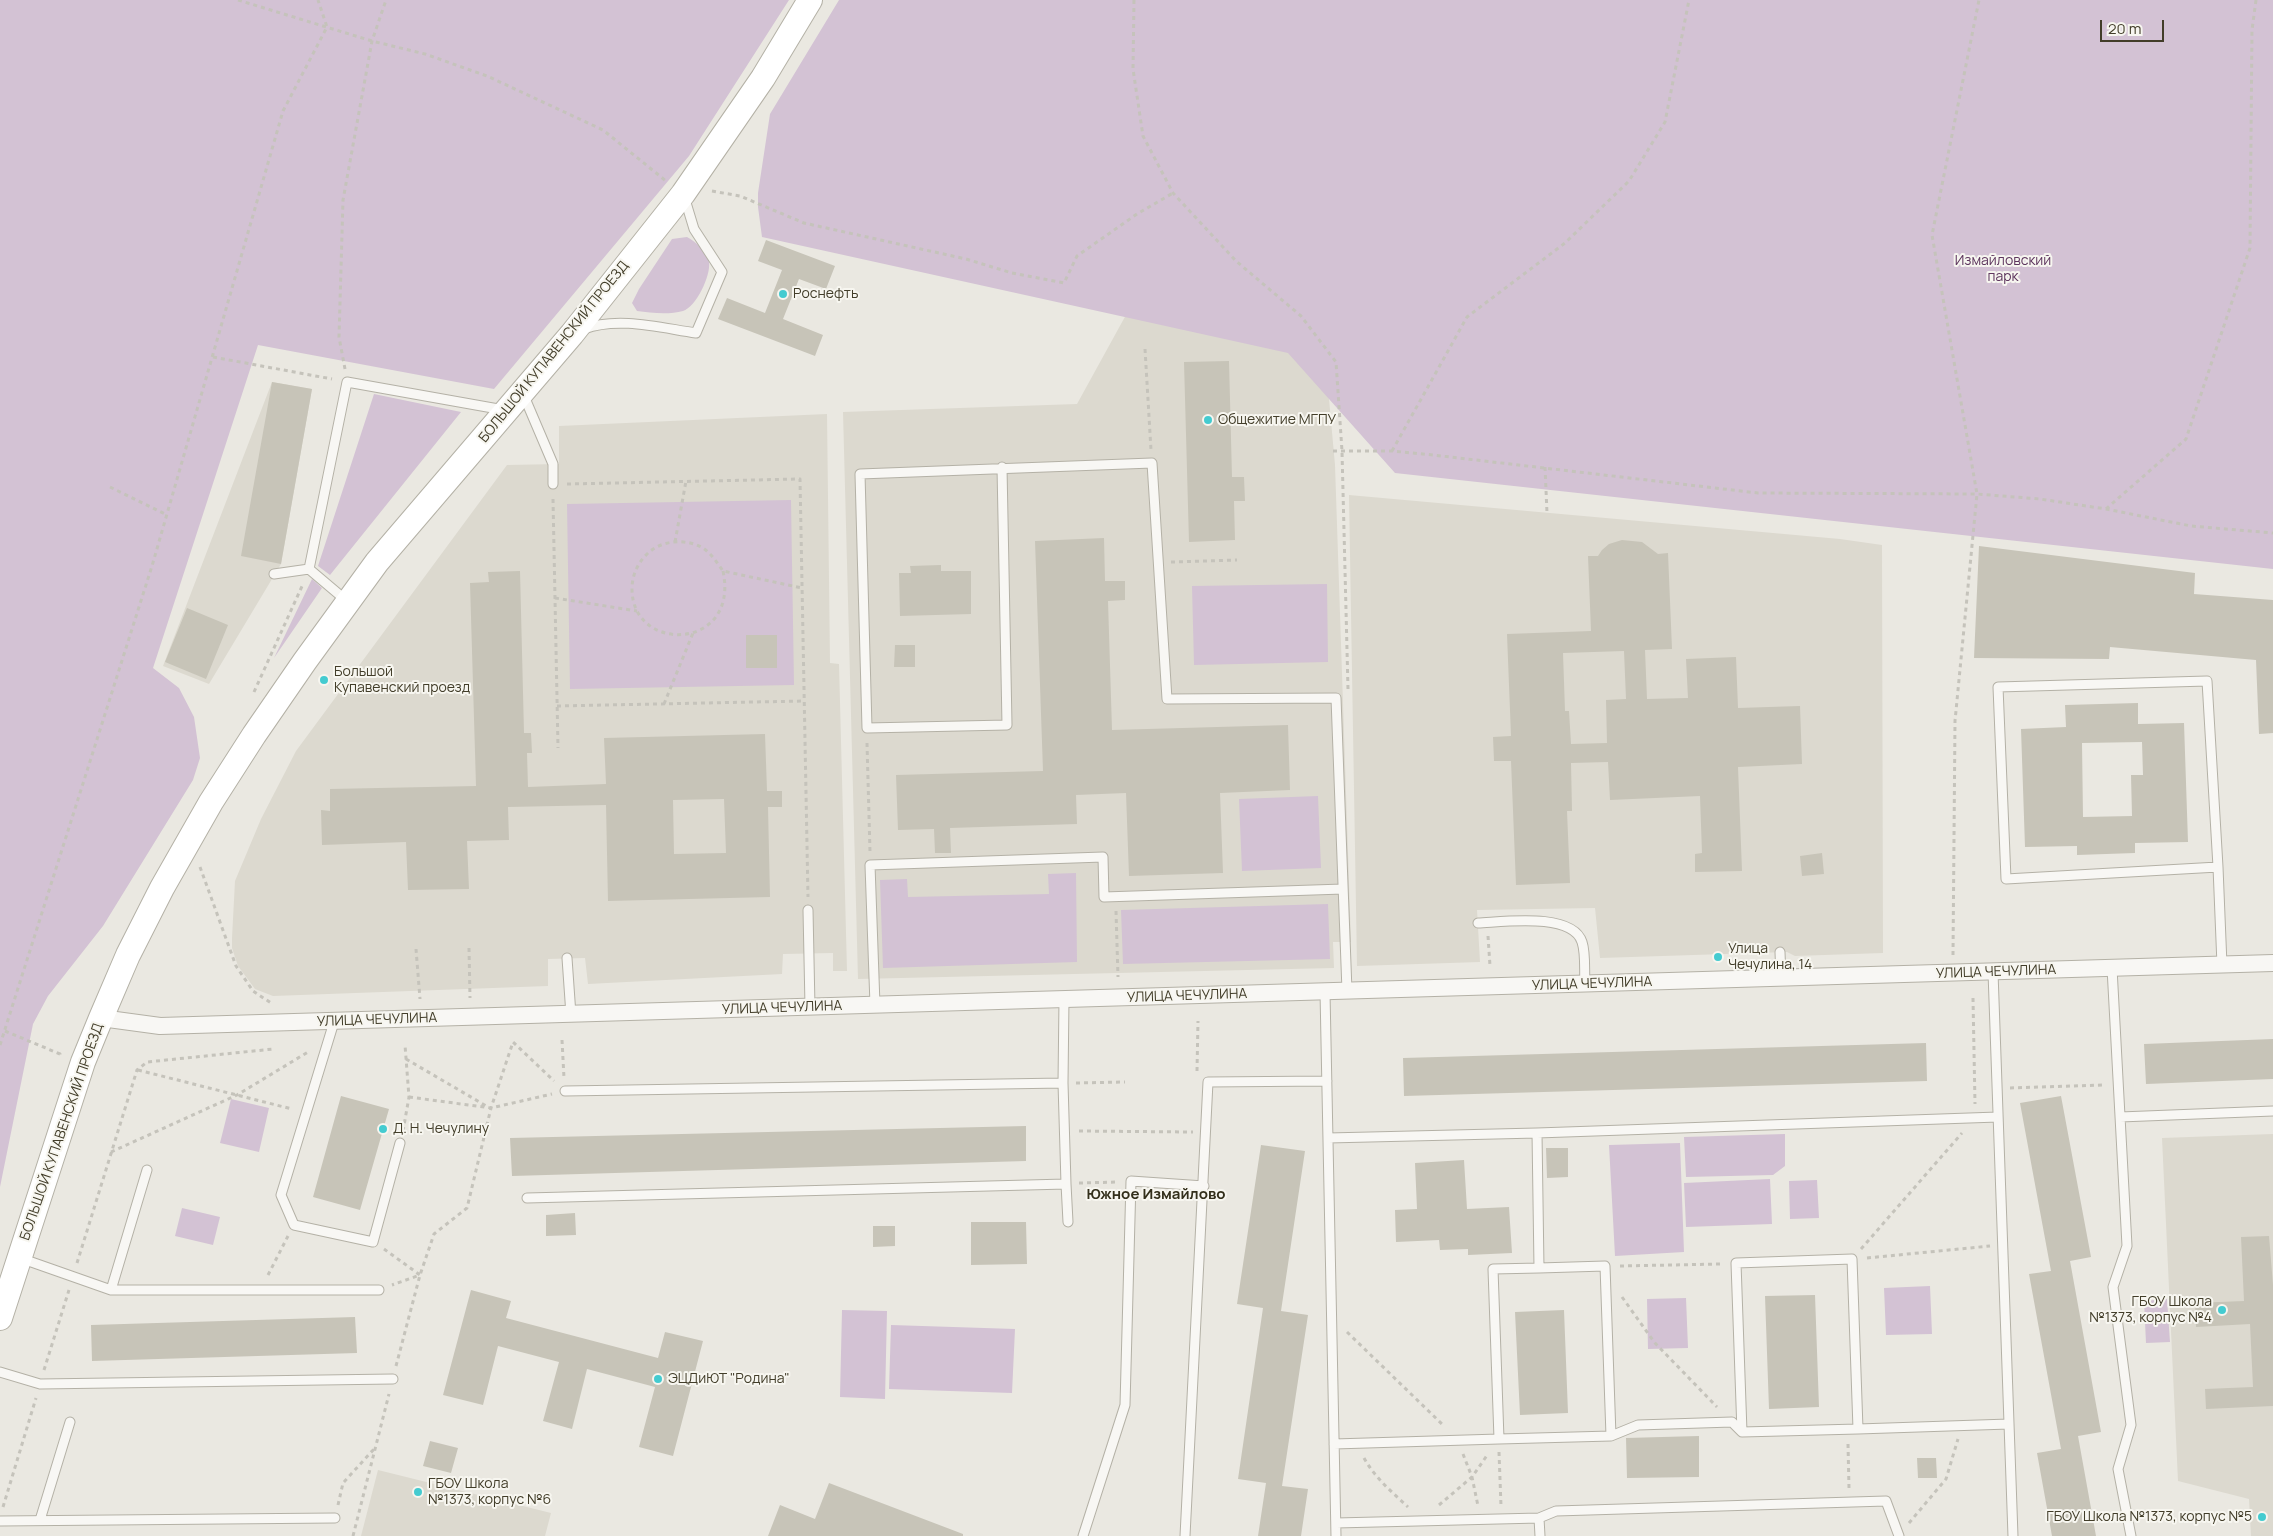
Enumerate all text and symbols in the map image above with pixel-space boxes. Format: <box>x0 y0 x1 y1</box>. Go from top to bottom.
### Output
scale bar <box>2103 10 2167 42</box>
text: 20 m <box>2108 18 2141 39</box>
park label: Измайловский парк <box>1955 253 2051 286</box>
street label: БОЛЬШОЙ КУПАВЕНСКИЙ ПРОЕЗД <box>476 258 632 446</box>
place label: Роснефть <box>793 286 858 302</box>
marker: Роснефть <box>777 288 789 300</box>
place label: Общежитие МГПУ <box>1218 412 1336 428</box>
marker: Общежитие МГПУ <box>1202 414 1214 426</box>
place label: Большой Купавенский проезд <box>334 664 470 696</box>
marker: Большой Купавенский проезд <box>318 674 330 686</box>
place label: Улица Чечулина, 14 <box>1728 941 1812 974</box>
marker: Улица Чечулина, 14 <box>1712 951 1724 963</box>
street label: УЛИЦА ЧЕЧУЛИНА <box>1936 962 2056 982</box>
street label: УЛИЦА ЧЕЧУЛИНА <box>1532 974 1652 994</box>
street label: УЛИЦА ЧЕЧУЛИНА <box>1127 986 1247 1006</box>
street label: УЛИЦА ЧЕЧУЛИНА <box>722 998 842 1018</box>
street label: УЛИЦА ЧЕЧУЛИНА <box>317 1010 437 1030</box>
street label: БОЛЬШОЙ КУПАВЕНСКИЙ ПРОЕЗД <box>17 1021 107 1243</box>
place label: Д. Н. Чечулину <box>393 1121 489 1137</box>
marker: Д. Н. Чечулину <box>377 1123 389 1135</box>
district label: Южное Измайлово <box>1086 1186 1226 1204</box>
place label: ГБОУ Школа №1373, корпус №4 <box>2089 1294 2212 1326</box>
marker: ГБОУ Школа №1373, корпус №4 <box>2216 1304 2228 1316</box>
place label: ЭЦДиЮТ "Родина" <box>668 1371 790 1387</box>
marker: ЭЦДиЮТ "Родина" <box>652 1373 664 1385</box>
place label: ГБОУ Школа №1373, корпус №6 <box>428 1476 551 1508</box>
marker: ГБОУ Школа №1373, корпус №6 <box>412 1486 424 1498</box>
place label: ГБОУ Школа №1373, корпус №5 <box>2046 1509 2252 1525</box>
marker: ГБОУ Школа №1373, корпус №5 <box>2256 1511 2268 1523</box>

